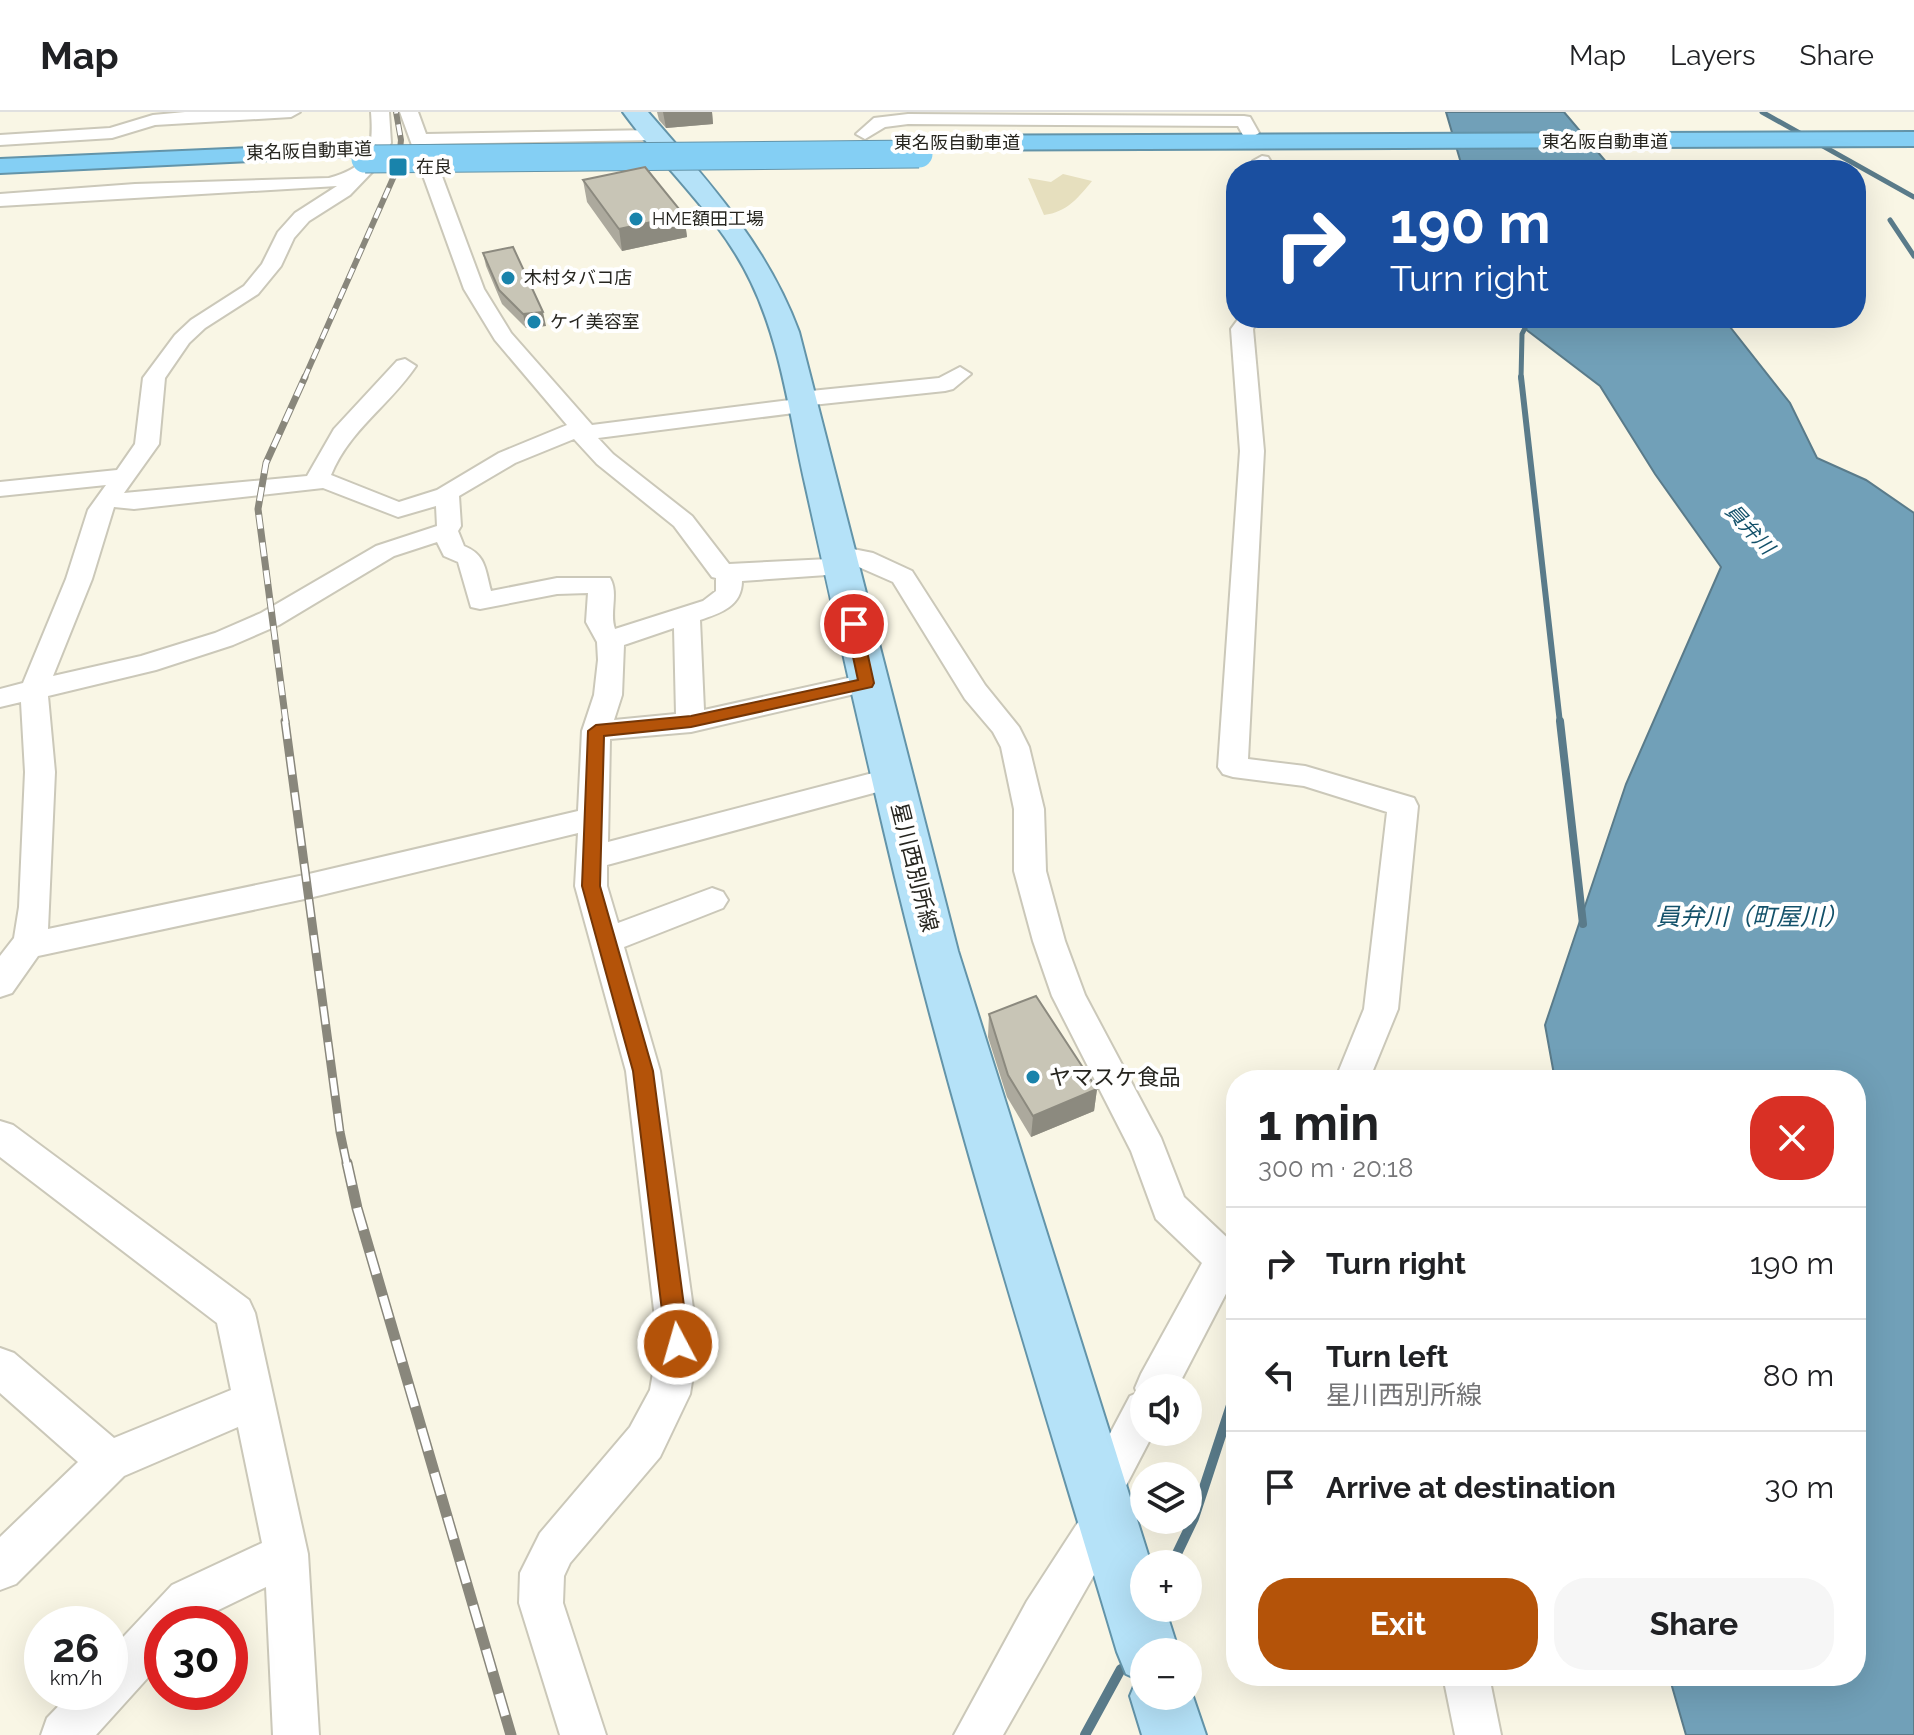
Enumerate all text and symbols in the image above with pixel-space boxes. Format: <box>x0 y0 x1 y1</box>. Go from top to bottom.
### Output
text: Map <box>40 33 119 78</box>
text: Map <box>1569 39 1626 72</box>
text: Layers <box>1670 39 1756 72</box>
text: Share <box>1800 39 1874 72</box>
street label: 東名阪自動車道 <box>1542 131 1668 152</box>
street label: 東名阪自動車道 <box>894 132 1020 153</box>
street label: 東名阪自動車道 <box>246 138 372 163</box>
marker: 在良 <box>387 156 409 178</box>
place label: 在良 <box>416 156 452 177</box>
text: 190 m <box>1390 190 1551 256</box>
icon: right <box>1258 192 1362 296</box>
place label: HME額田工場 <box>652 208 764 229</box>
marker: HME額田工場 <box>627 210 645 228</box>
text: Turn right <box>1390 257 1549 299</box>
place label: 木村タバコ店 <box>524 267 632 288</box>
marker: 木村タバコ店 <box>499 269 517 287</box>
place label: ケイ美容室 <box>550 311 640 332</box>
marker: ケイ美容室 <box>525 313 543 331</box>
water label: 員弁川 <box>1721 499 1781 561</box>
pin <box>820 590 888 658</box>
icon: arrive <box>832 602 876 646</box>
street label: 星川西別所線 <box>886 800 944 934</box>
water label: 員弁川（町屋川） <box>1656 902 1848 931</box>
place label: ヤマスケ食品 <box>1049 1064 1181 1090</box>
marker: ヤマスケ食品 <box>1024 1068 1042 1086</box>
text: 1 min <box>1258 1095 1379 1151</box>
button: close <box>1750 1096 1834 1180</box>
text: 300 m · 20:18 <box>1258 1153 1413 1183</box>
icon: right <box>1258 1241 1302 1285</box>
text: Turn right <box>1326 1246 1466 1281</box>
text: 190 m <box>1750 1246 1834 1281</box>
position arrow <box>636 1302 720 1386</box>
text: Turn left <box>1326 1339 1448 1374</box>
icon: left <box>1258 1353 1302 1397</box>
text: 80 m <box>1763 1358 1834 1393</box>
map controls <box>1130 1374 1202 1710</box>
button: sound <box>1130 1374 1202 1446</box>
text: 星川西別所線 <box>1326 1380 1482 1410</box>
button: layers <box>1130 1462 1202 1534</box>
icon: arrive <box>1258 1465 1302 1509</box>
text: Arrive at destination <box>1326 1470 1616 1505</box>
text: 30 m <box>1764 1470 1834 1505</box>
button: + <box>1130 1550 1202 1622</box>
button: Exit <box>1258 1578 1538 1670</box>
button: Share <box>1554 1578 1834 1670</box>
speed limit sign: 30 <box>144 1606 248 1710</box>
text: 26 <box>53 1624 99 1671</box>
button: − <box>1130 1638 1202 1710</box>
text: km/h <box>50 1666 102 1690</box>

